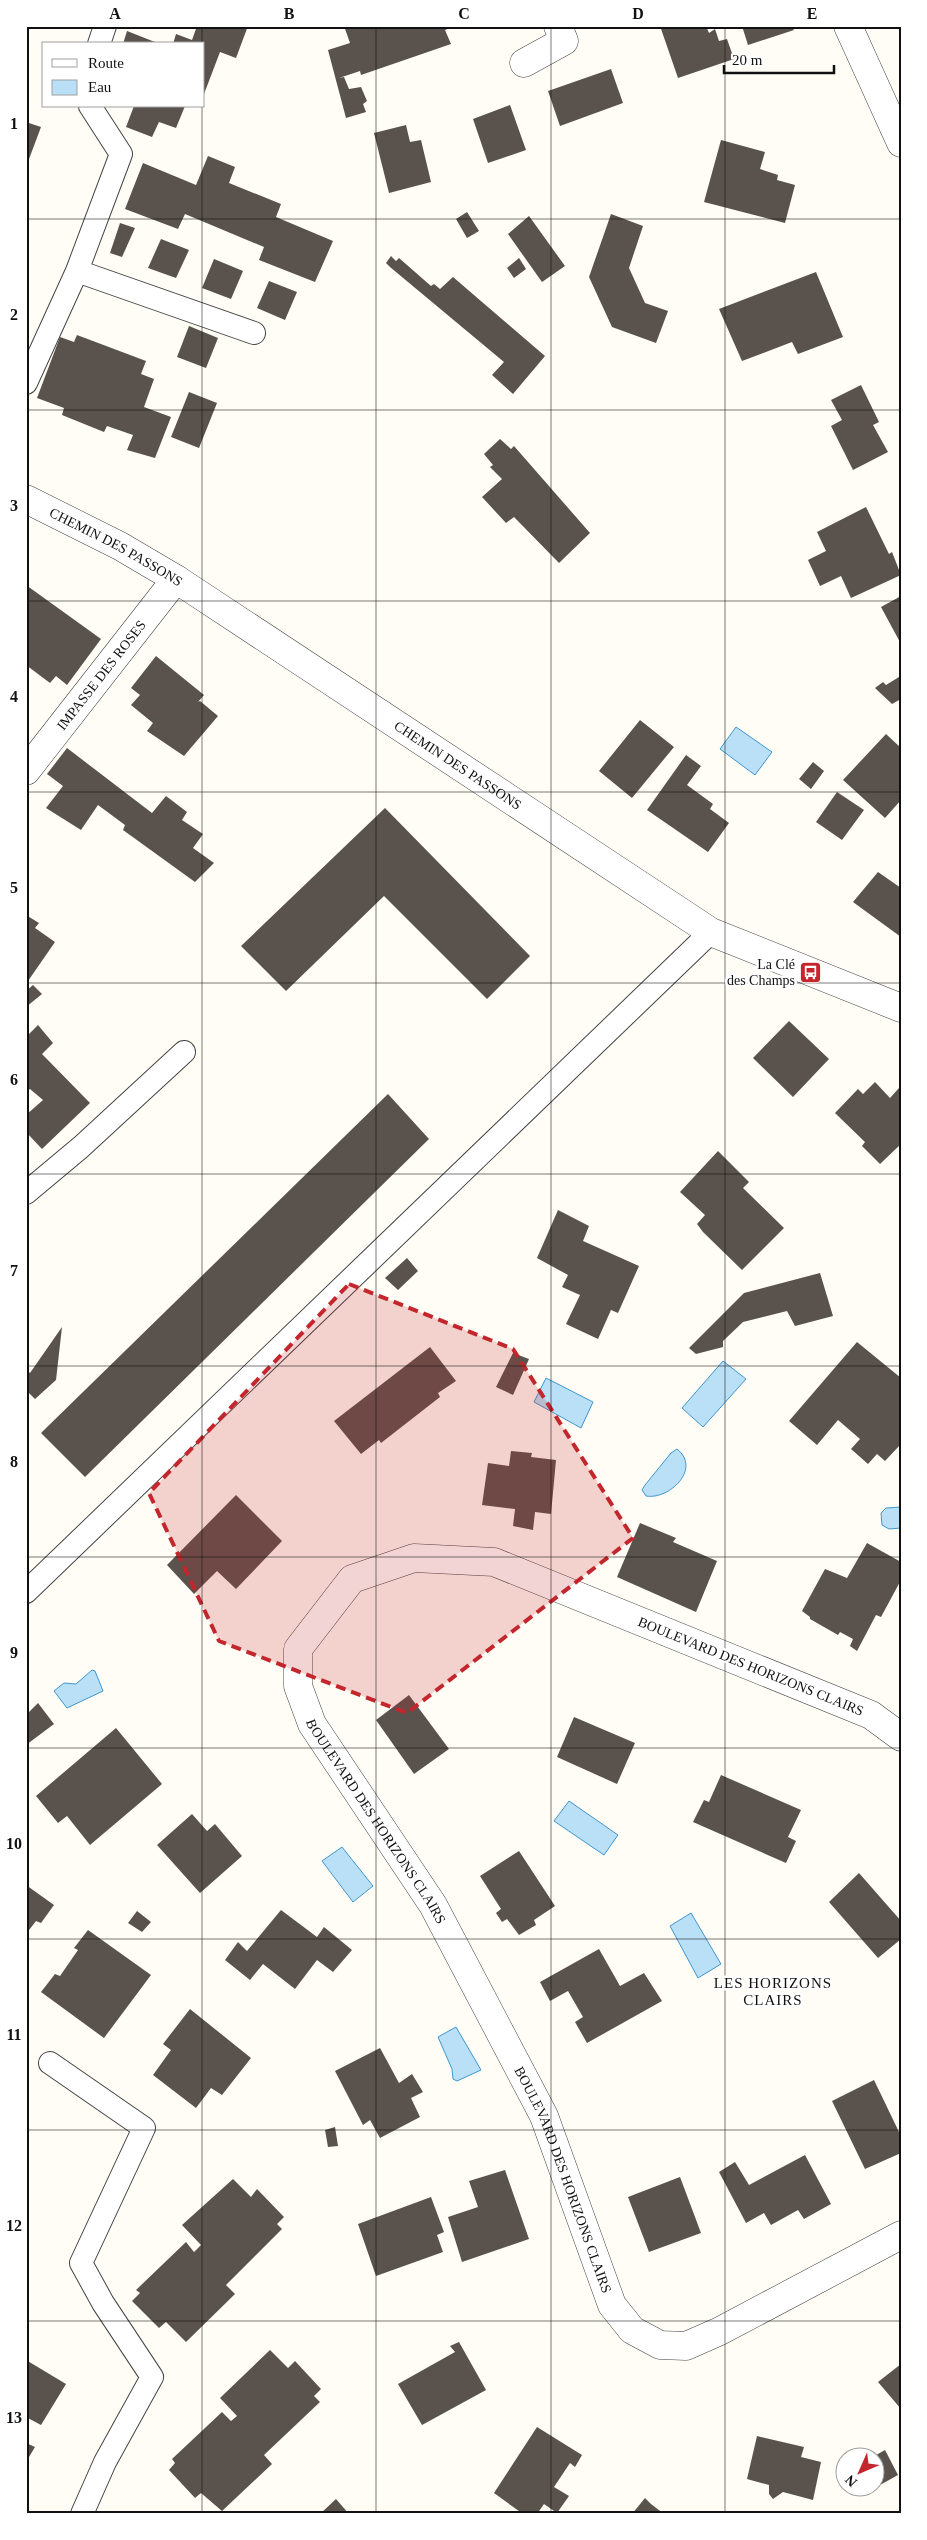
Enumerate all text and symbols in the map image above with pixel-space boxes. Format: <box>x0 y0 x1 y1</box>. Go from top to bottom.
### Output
text: A <box>109 5 121 22</box>
text: B <box>284 5 295 22</box>
text: C <box>458 5 470 22</box>
text: D <box>632 5 644 22</box>
text: E <box>807 5 817 22</box>
legend <box>42 42 205 108</box>
scale bar <box>724 42 834 74</box>
text: 20 m <box>732 52 763 68</box>
text: Route <box>88 55 124 71</box>
text: Eau <box>88 79 112 95</box>
text: 1 <box>10 115 18 132</box>
text: 2 <box>10 306 18 323</box>
text: 3 <box>10 497 18 514</box>
street label: CHEMIN DES PASSONS <box>47 505 185 589</box>
street label: IMPASSE DES ROSES <box>54 617 149 733</box>
text: 4 <box>10 688 18 705</box>
street label: CHEMIN DES PASSONS <box>391 718 524 813</box>
text: 5 <box>10 879 18 896</box>
place label: La Clé des Champs <box>727 957 795 988</box>
bus stop icon: La Clé des Champs <box>799 960 823 984</box>
text: 6 <box>10 1071 18 1088</box>
text: 7 <box>10 1262 18 1279</box>
text: 8 <box>10 1453 18 1470</box>
street label: BOULEVARD DES HORIZONS CLAIRS <box>636 1614 866 1719</box>
text: 9 <box>10 1644 18 1661</box>
street label: BOULEVARD DES HORIZONS CLAIRS <box>303 1717 448 1926</box>
text: 10 <box>6 1835 22 1852</box>
district label: LES HORIZONS CLAIRS <box>714 1975 832 2008</box>
text: 11 <box>6 2026 22 2043</box>
street label: BOULEVARD DES HORIZONS CLAIRS <box>511 2064 614 2295</box>
text: 12 <box>6 2217 22 2234</box>
text: 13 <box>6 2409 22 2426</box>
north arrow <box>834 2448 884 2498</box>
text: N <box>842 2472 860 2490</box>

